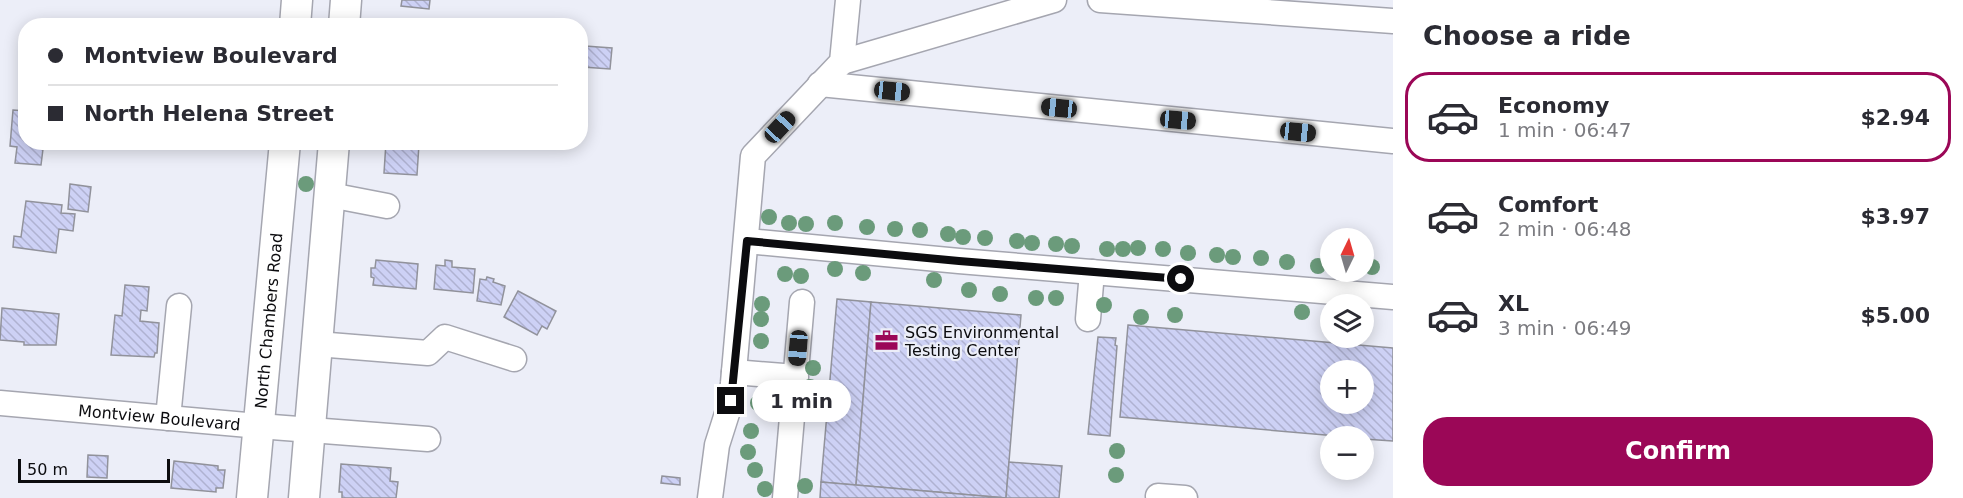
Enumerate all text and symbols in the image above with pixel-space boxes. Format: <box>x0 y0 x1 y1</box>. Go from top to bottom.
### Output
text: Choose a ride <box>1423 20 1631 51</box>
text: Montview Boulevard <box>84 43 338 68</box>
car <box>873 80 911 102</box>
icon: car <box>1426 90 1480 144</box>
text: Economy <box>1498 93 1609 118</box>
car <box>1040 97 1078 119</box>
text: North Helena Street <box>84 101 334 126</box>
text: $2.94 <box>1860 105 1930 130</box>
car <box>761 108 799 146</box>
car <box>1159 109 1197 131</box>
text: 1 min · 06:47 <box>1498 118 1632 142</box>
car <box>1279 121 1317 143</box>
icon: car <box>1426 189 1480 243</box>
text: Comfort <box>1498 192 1598 217</box>
text: $3.97 <box>1860 204 1930 229</box>
text: 2 min · 06:48 <box>1498 217 1632 241</box>
north arrow <box>1320 228 1374 282</box>
map controls <box>1320 228 1374 480</box>
street label: North Chambers Road <box>251 232 286 410</box>
route start <box>1167 265 1194 292</box>
icon: car <box>1426 288 1480 342</box>
text: XL <box>1498 291 1529 316</box>
button: layers <box>1320 294 1374 348</box>
text: $5.00 <box>1860 303 1930 328</box>
text: 3 min · 06:49 <box>1498 316 1632 340</box>
place label: SGS Environmental Testing Center <box>904 323 1059 360</box>
office icon: SGS Environmental Testing Center <box>874 328 900 354</box>
car <box>787 329 809 367</box>
button: + <box>1320 360 1374 414</box>
callout: 1 min <box>752 380 851 422</box>
route end <box>717 387 744 414</box>
text: 1 min <box>770 389 833 413</box>
street label: Montview Boulevard <box>77 400 241 434</box>
button: Confirm <box>1423 417 1933 486</box>
button: − <box>1320 426 1374 480</box>
scale bar <box>18 456 170 484</box>
text: 50 m <box>27 460 68 479</box>

